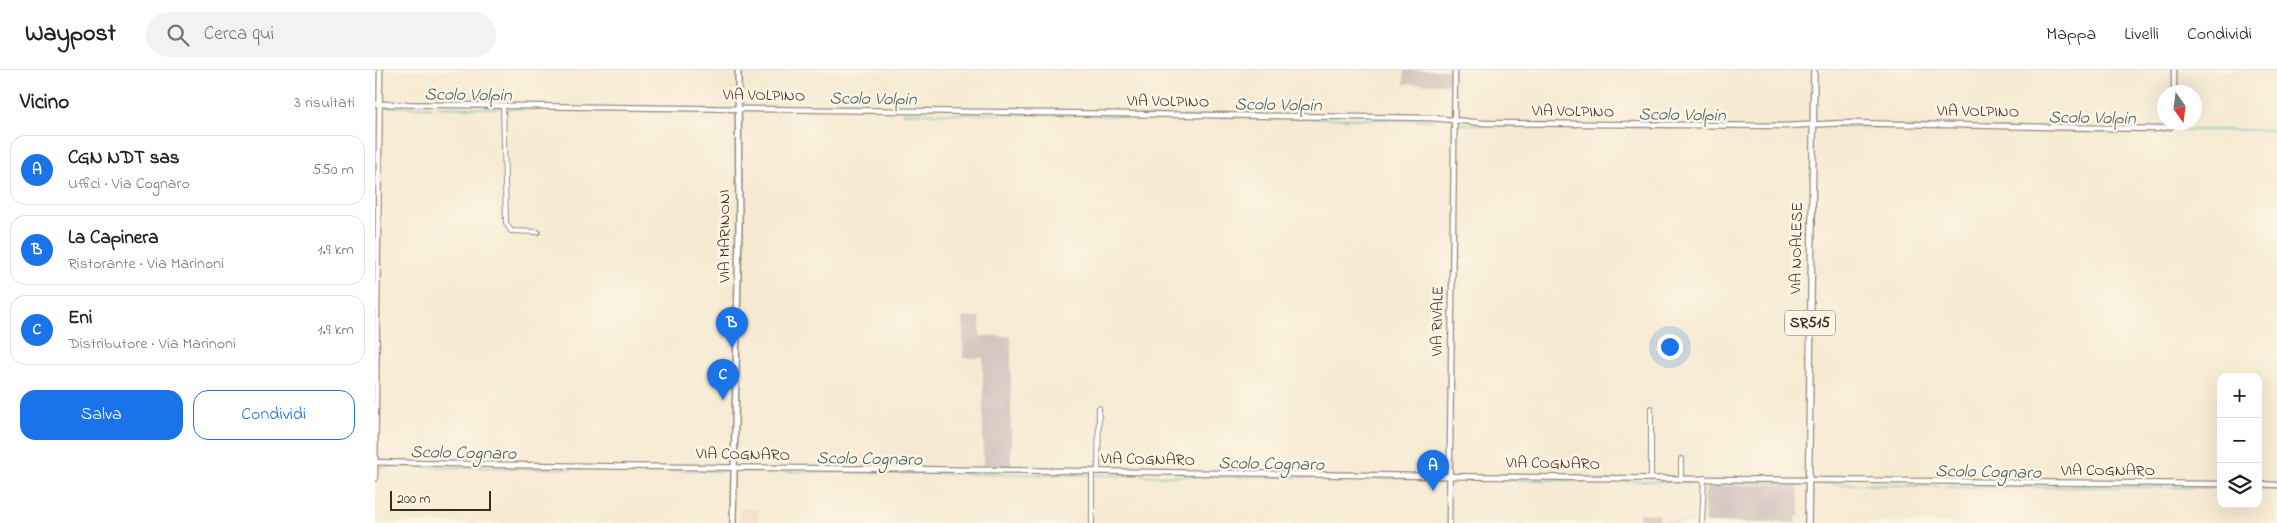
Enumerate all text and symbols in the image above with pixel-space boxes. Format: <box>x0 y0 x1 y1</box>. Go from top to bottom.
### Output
search box <box>146 12 496 57</box>
text: Waypost <box>25 17 116 52</box>
icon: search <box>164 21 192 49</box>
text: Cerca qui <box>204 21 274 48</box>
text: Mappa <box>2046 22 2096 48</box>
text: Livelli <box>2124 22 2159 48</box>
text: Condividi <box>2187 22 2252 48</box>
water label: Scolo Volpin <box>424 82 513 110</box>
street label: VIA VOLPINO <box>722 83 805 109</box>
north arrow <box>2157 85 2202 130</box>
water label: Scolo Volpin <box>829 86 918 114</box>
text: Vicino <box>20 88 69 118</box>
street label: VIA VOLPINO <box>1126 89 1209 115</box>
text: 3 risultati <box>294 91 355 115</box>
water label: Scolo Volpin <box>1234 92 1323 120</box>
street label: VIA VOLPINO <box>1531 99 1614 125</box>
street label: VIA VOLPINO <box>1936 99 2019 125</box>
water label: Scolo Volpin <box>1638 102 1727 130</box>
water label: Scolo Volpin <box>2048 105 2137 133</box>
text: CGN NDT sas <box>68 145 179 172</box>
text: A <box>32 158 42 182</box>
text: 550 m <box>312 158 354 182</box>
text: Uffici · Via Cognaro <box>68 172 190 196</box>
street label: VIA MARINONI <box>713 189 737 284</box>
street label: VIA NOALESE <box>1784 202 1810 295</box>
text: La Capinera <box>68 225 159 252</box>
text: B <box>32 238 42 262</box>
text: 1.9 km <box>317 238 354 262</box>
text: Ristorante · Via Marinoni <box>68 252 224 276</box>
street label: VIA RIVALE <box>1425 285 1451 358</box>
text: Eni <box>68 305 92 332</box>
pin: B <box>716 307 748 348</box>
road number: SR515 <box>1785 310 1835 336</box>
text: C <box>33 318 41 342</box>
text: 1.9 km <box>317 318 354 342</box>
text: Distributore · Via Marinoni <box>68 332 236 356</box>
your location <box>1657 334 1683 360</box>
pin: C <box>707 359 739 400</box>
map controls <box>2217 373 2262 508</box>
button: + <box>2217 373 2262 418</box>
button: Salva <box>20 390 183 440</box>
button: Condividi <box>193 390 355 440</box>
button: − <box>2217 418 2262 463</box>
water label: Scolo Cognaro <box>410 440 517 468</box>
street label: VIA COGNARO <box>695 442 790 468</box>
water label: Scolo Cognaro <box>816 446 923 474</box>
street label: VIA COGNARO <box>1100 447 1195 473</box>
pin: A <box>1417 450 1449 491</box>
water label: Scolo Cognaro <box>1218 451 1325 479</box>
street label: VIA COGNARO <box>1505 451 1600 477</box>
water label: Scolo Cognaro <box>1935 459 2042 487</box>
street label: VIA COGNARO <box>2060 459 2155 483</box>
button: layers <box>2217 463 2262 508</box>
scale bar <box>390 488 491 511</box>
text: 200 m <box>397 489 430 510</box>

